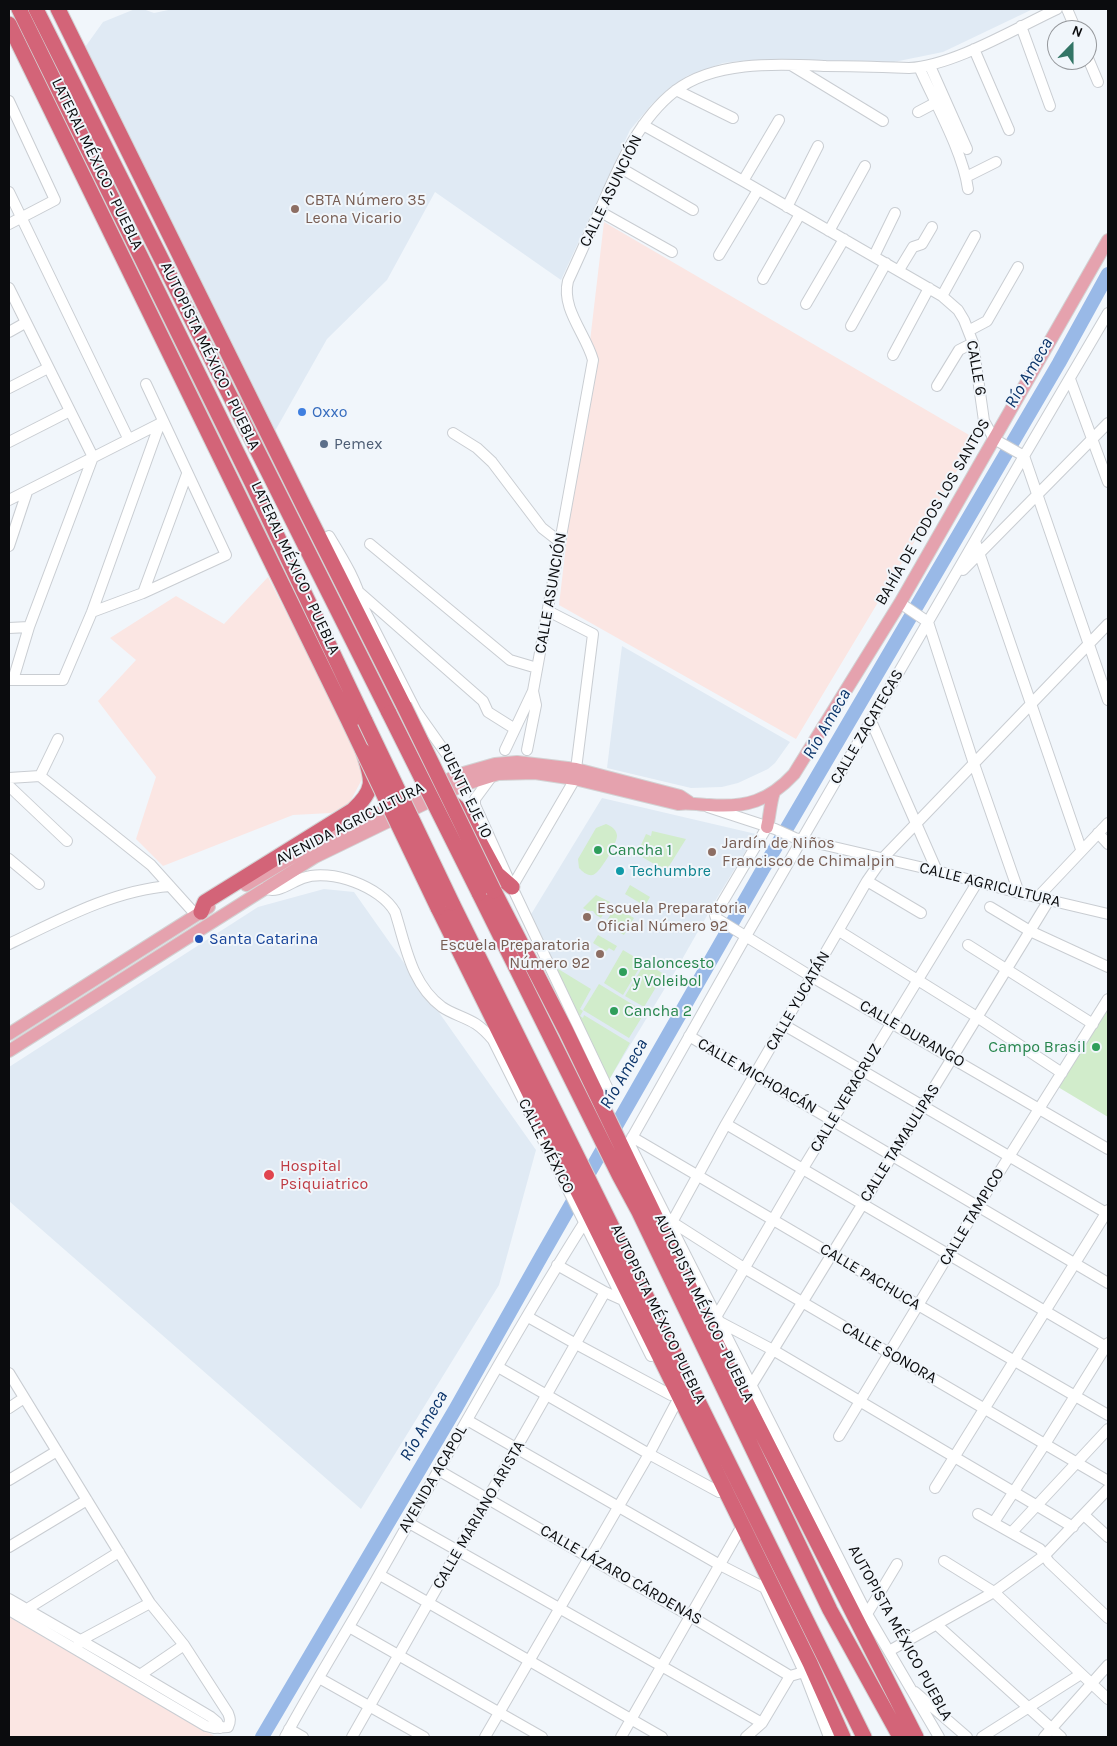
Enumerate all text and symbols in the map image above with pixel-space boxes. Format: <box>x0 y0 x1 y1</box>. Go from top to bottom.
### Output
north arrow <box>1047 20 1097 70</box>
text: N <box>1070 22 1085 41</box>
street label: LATERAL MÉXICO - PUEBLA <box>47 75 147 253</box>
street label: CALLE ASUNCIÓN <box>576 132 646 250</box>
place label: CBTA Número 35 Leona Vicario <box>305 190 426 228</box>
marker: CBTA Número 35 Leona Vicario <box>289 203 301 215</box>
street label: AUTOPISTA MÉXICO - PUEBLA <box>156 259 264 453</box>
water label: Río Ameca <box>1000 334 1058 412</box>
street label: CALLE 6 <box>962 339 990 397</box>
place label: Oxxo <box>312 402 347 422</box>
marker: Oxxo <box>296 406 308 418</box>
street label: BAHÍA DE TODOS LOS SANTOS <box>872 415 994 609</box>
place label: Pemex <box>334 434 382 454</box>
marker: Pemex <box>318 438 330 450</box>
street label: LATERAL MÉXICO - PUEBLA <box>246 478 344 658</box>
street label: CALLE ASUNCIÓN <box>531 531 571 655</box>
street label: CALLE ZACATECAS <box>826 666 908 788</box>
water label: Río Ameca <box>798 685 856 763</box>
street label: PUENTE EJE 10 <box>434 740 496 842</box>
street label: AVENIDA AGRICULTURA <box>273 778 427 870</box>
place label: Jardín de Niños Francisco de Chimalpin <box>722 833 895 871</box>
place label: Cancha 1 <box>608 840 672 860</box>
marker: Cancha 1 <box>592 844 604 856</box>
marker: Jardín de Niños Francisco de Chimalpin <box>706 846 718 858</box>
street label: CALLE AGRICULTURA <box>917 858 1063 912</box>
place label: Techumbre <box>630 861 711 881</box>
marker: Techumbre <box>614 865 626 877</box>
place label: Escuela Preparatoria Oficial Número 92 <box>597 898 747 936</box>
marker: Escuela Preparatoria Oficial Número 92 <box>581 911 593 923</box>
place label: Santa Catarina <box>209 929 318 949</box>
marker: Santa Catarina <box>193 933 205 945</box>
place label: Escuela Preparatoria Número 92 <box>440 935 590 973</box>
marker: Escuela Preparatoria Número 92 <box>594 948 606 960</box>
street label: CALLE YUCATÁN <box>762 948 834 1054</box>
place label: Baloncesto y Voleibol <box>633 953 714 991</box>
marker: Baloncesto y Voleibol <box>617 966 629 978</box>
street label: CALLE DURANGO <box>856 996 968 1072</box>
place label: Cancha 2 <box>624 1001 692 1021</box>
marker: Cancha 2 <box>608 1005 620 1017</box>
street label: CALLE MICHOACÁN <box>694 1034 820 1118</box>
water label: Río Ameca <box>595 1035 653 1113</box>
place label: Campo Brasil <box>988 1037 1086 1057</box>
street label: CALLE VERACRUZ <box>806 1040 886 1156</box>
marker: Campo Brasil <box>1090 1041 1102 1053</box>
street label: CALLE TAMAULIPAS <box>856 1080 944 1206</box>
street label: CALLE MÉXICO <box>514 1095 578 1197</box>
place label: Hospital Psiquiatrico <box>280 1156 368 1194</box>
street label: CALLE TAMPICO <box>935 1165 1009 1269</box>
marker: Hospital Psiquiatrico <box>262 1168 276 1182</box>
street label: AUTOPISTA MÉXICO - PUEBLA <box>650 1211 758 1405</box>
street label: AUTOPISTA MÉXICO PUEBLA <box>606 1221 710 1407</box>
street label: CALLE PACHUCA <box>816 1239 924 1315</box>
street label: CALLE SONORA <box>838 1318 940 1388</box>
water label: Río Ameca <box>395 1387 453 1465</box>
street label: AVENIDA ACAPOL <box>395 1422 471 1536</box>
street label: CALLE MARIANO ARISTA <box>429 1438 529 1592</box>
street label: CALLE LÁZARO CÁRDENAS <box>536 1521 706 1629</box>
street label: AUTOPISTA MÉXICO PUEBLA <box>844 1542 956 1724</box>

